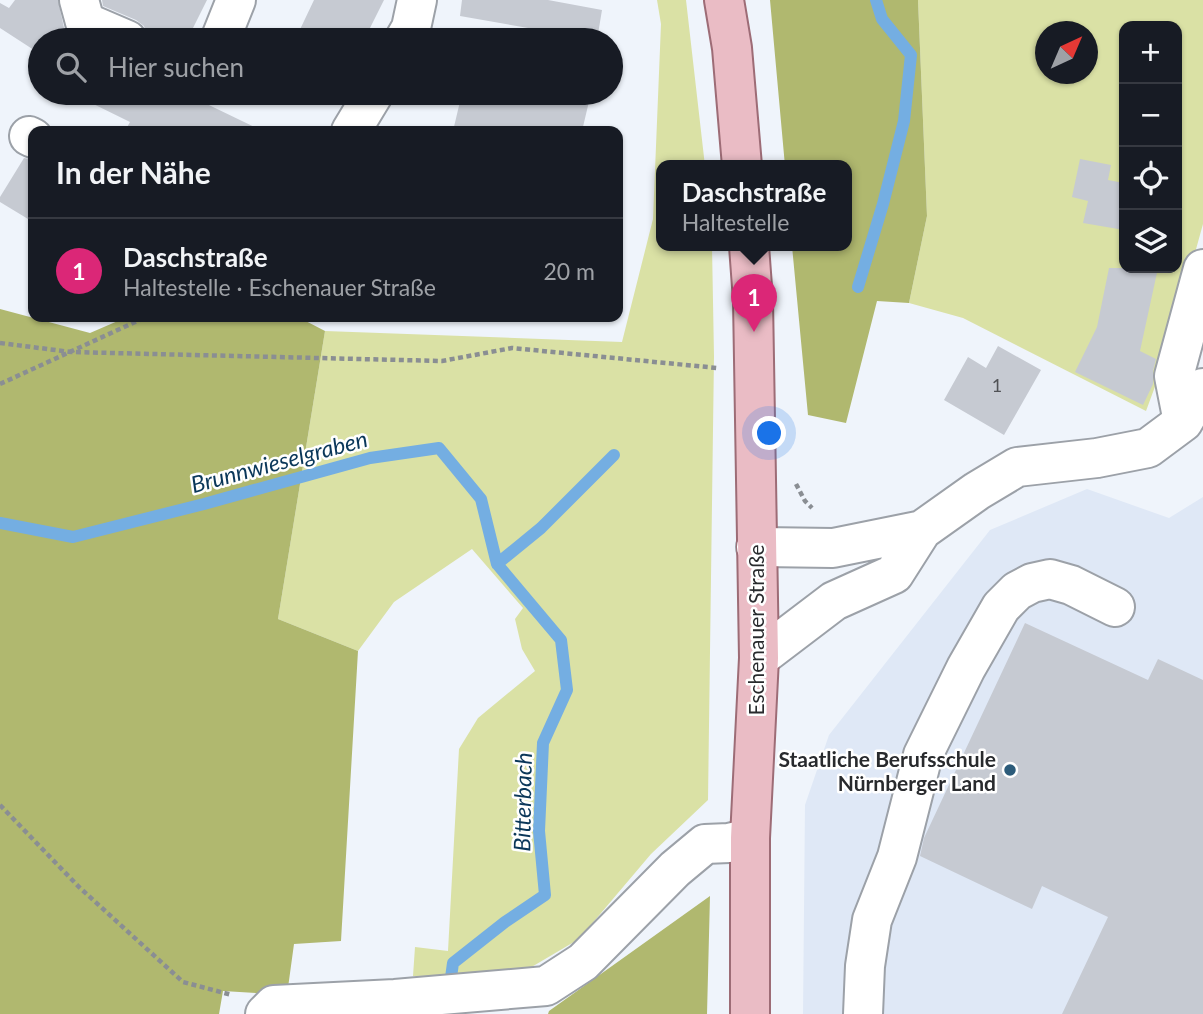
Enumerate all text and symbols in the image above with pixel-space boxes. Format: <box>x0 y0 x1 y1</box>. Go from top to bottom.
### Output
north arrow <box>1035 21 1098 84</box>
map controls <box>1119 21 1182 273</box>
button: + <box>1119 21 1182 84</box>
search box <box>28 28 623 105</box>
icon: search <box>52 48 90 86</box>
text: Hier suchen <box>108 51 244 83</box>
button: − <box>1119 84 1182 147</box>
button: locate <box>1119 147 1182 210</box>
text: In der Nähe <box>56 154 211 190</box>
popup <box>656 160 852 251</box>
text: Daschstraße <box>682 176 826 208</box>
text: Haltestelle <box>682 208 789 236</box>
button: layers <box>1119 210 1182 273</box>
text: Daschstraße <box>123 241 268 273</box>
text: 1 <box>72 257 86 285</box>
text: 20 m <box>544 257 595 285</box>
text: Haltestelle · Eschenauer Straße <box>123 273 436 301</box>
pin: 1 <box>731 274 777 332</box>
house number: 1 <box>992 374 1002 396</box>
your location <box>752 416 786 450</box>
water label: Brunnwieselgraben <box>188 424 370 498</box>
street label: Eschenauer Straße <box>743 544 768 716</box>
place label: Staatliche Berufsschule Nürnberger Land <box>779 746 996 795</box>
water label: Bitterbach <box>507 752 537 852</box>
marker: Staatliche Berufsschule Nürnberger Land <box>1002 762 1018 778</box>

